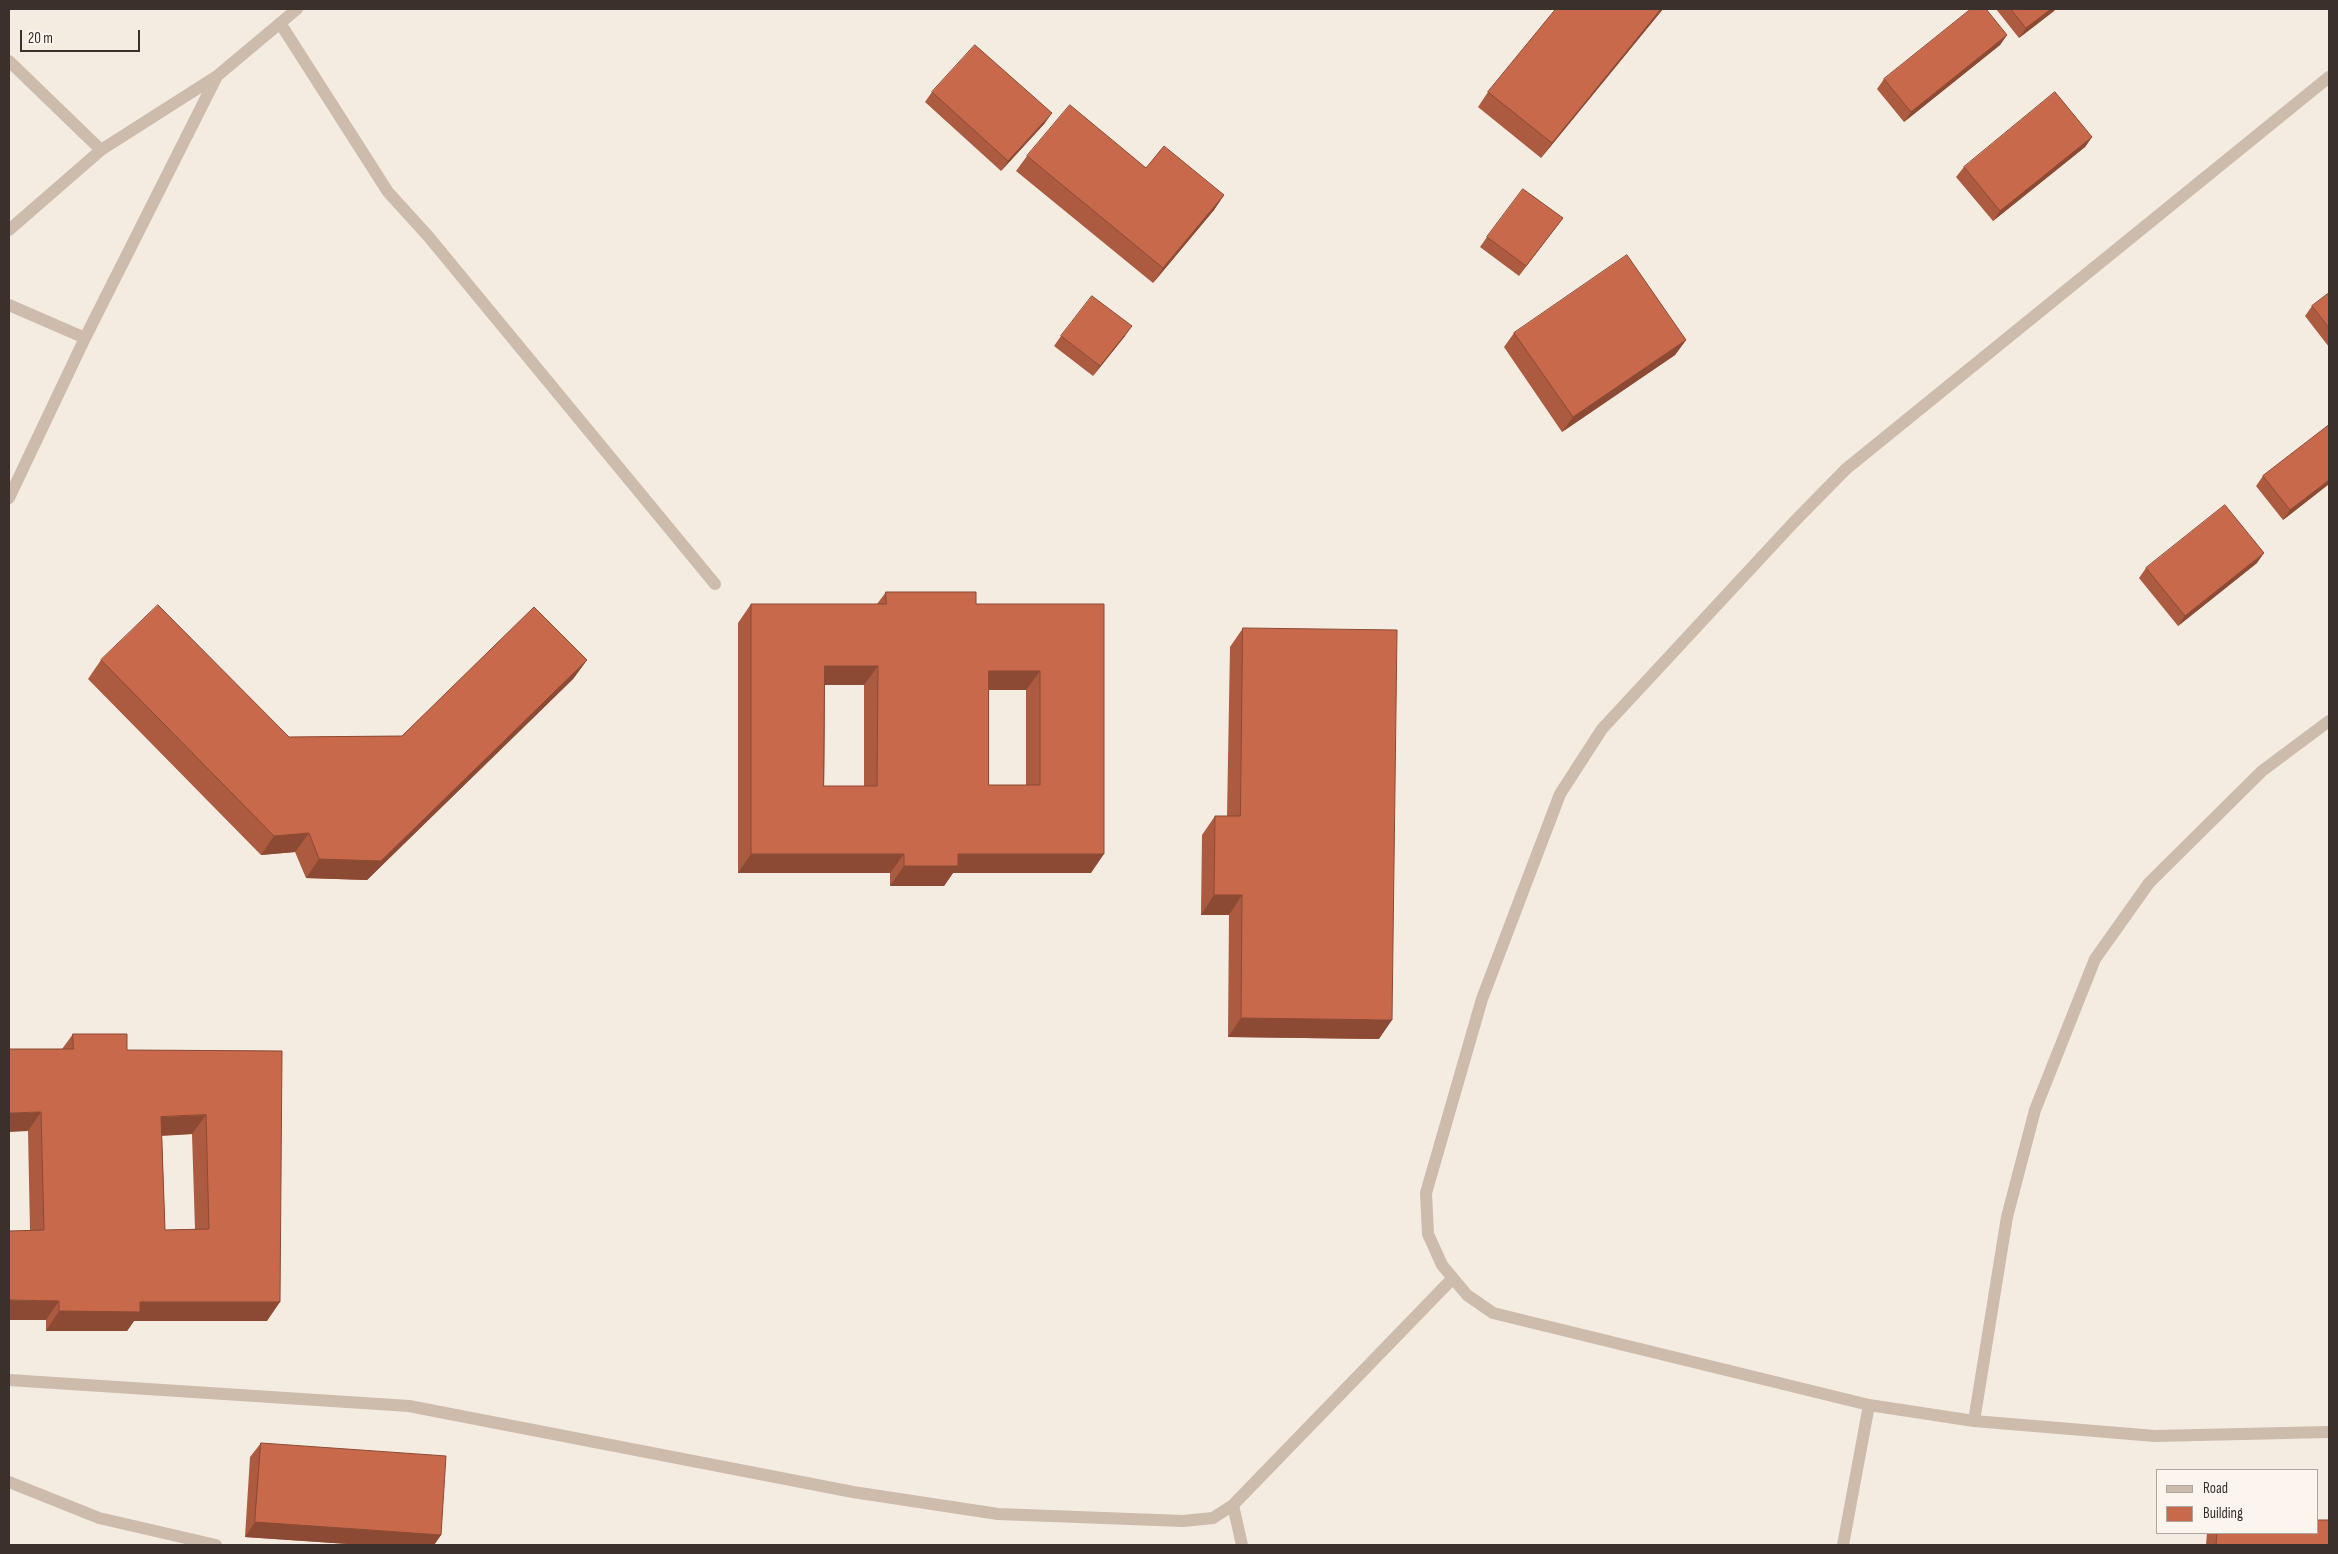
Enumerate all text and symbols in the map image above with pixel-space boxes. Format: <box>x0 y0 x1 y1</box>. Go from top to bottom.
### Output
scale bar <box>22 20 142 52</box>
text: 20 m <box>28 29 53 48</box>
legend <box>2156 1469 2318 1534</box>
text: Road <box>2203 1479 2228 1498</box>
text: Building <box>2203 1504 2243 1523</box>

